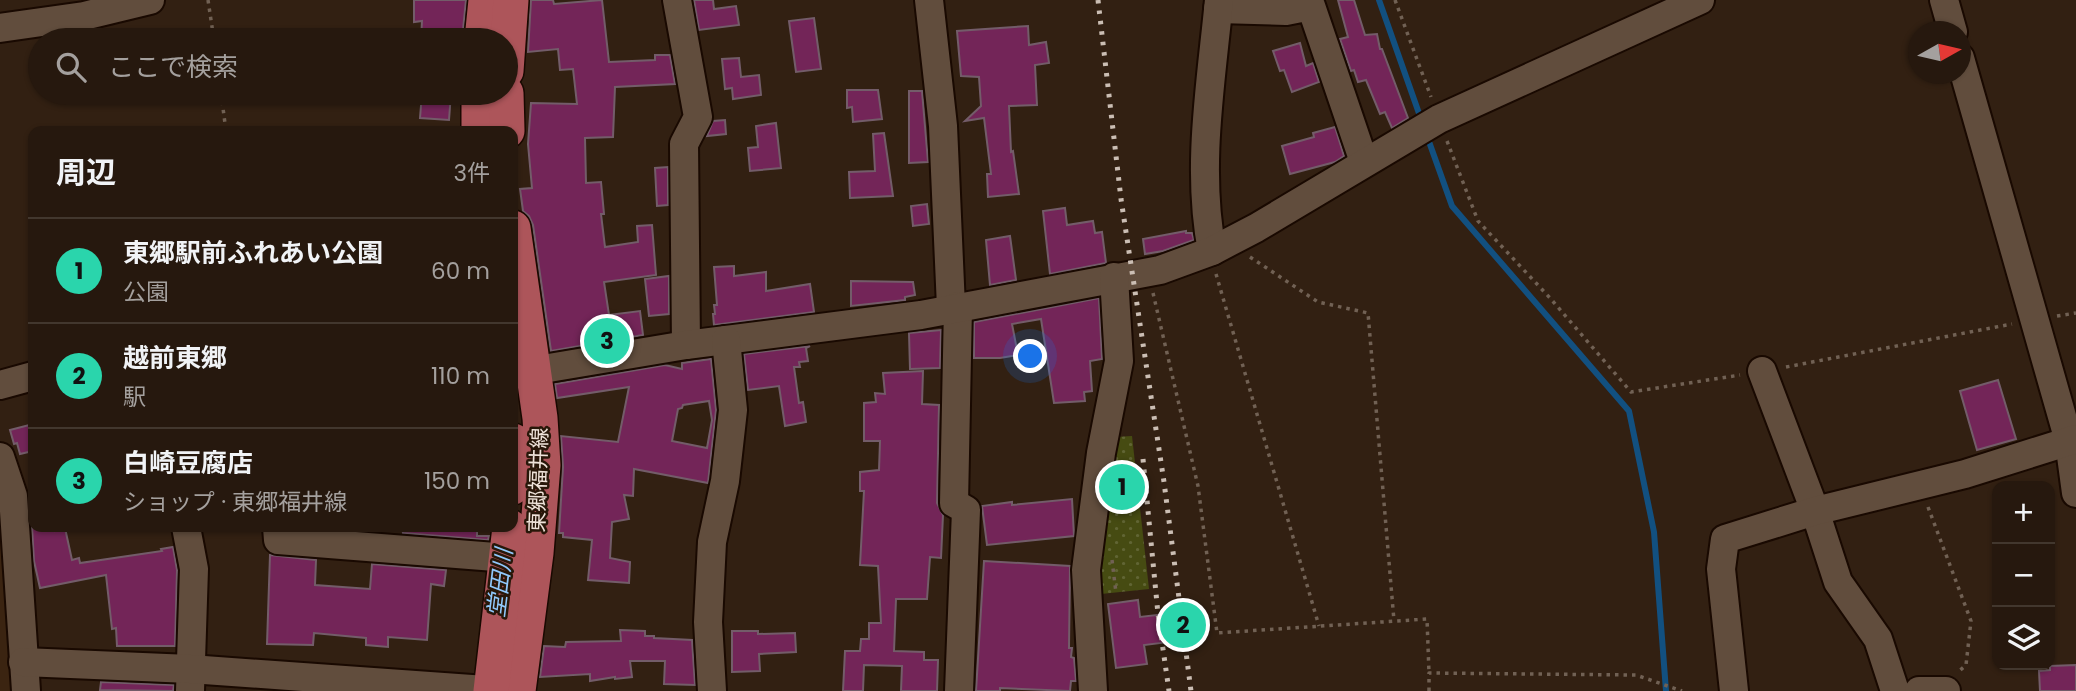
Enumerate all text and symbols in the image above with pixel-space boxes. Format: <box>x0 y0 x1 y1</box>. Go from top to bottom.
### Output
north arrow <box>1908 21 1971 84</box>
search box <box>28 28 518 105</box>
icon: search <box>52 48 90 86</box>
text: ここで検索 <box>108 49 238 85</box>
text: 周辺 <box>56 151 116 194</box>
text: 3件 <box>453 157 490 189</box>
text: 東郷駅前ふれあい公園 <box>123 235 383 271</box>
text: 1 <box>75 255 83 287</box>
text: 60 m <box>431 255 490 287</box>
text: 公園 <box>123 276 169 308</box>
pin: 3 <box>584 315 630 367</box>
your location <box>1013 339 1047 373</box>
text: 越前東郷 <box>123 340 227 376</box>
text: 2 <box>72 360 86 392</box>
text: 110 m <box>431 360 490 392</box>
text: 駅 <box>123 381 146 413</box>
street label: 東郷福井線 <box>522 427 554 533</box>
text: 白崎豆腐店 <box>123 445 253 481</box>
pin: 1 <box>1099 461 1145 513</box>
text: 3 <box>72 465 86 497</box>
text: 150 m <box>424 465 490 497</box>
map controls <box>1992 481 2055 670</box>
button: + <box>1992 481 2055 544</box>
text: ショップ · 東郷福井線 <box>123 486 347 518</box>
water label: 堂田川 <box>480 544 520 619</box>
button: − <box>1992 544 2055 607</box>
pin: 2 <box>1160 599 1206 651</box>
button: layers <box>1992 607 2055 670</box>

